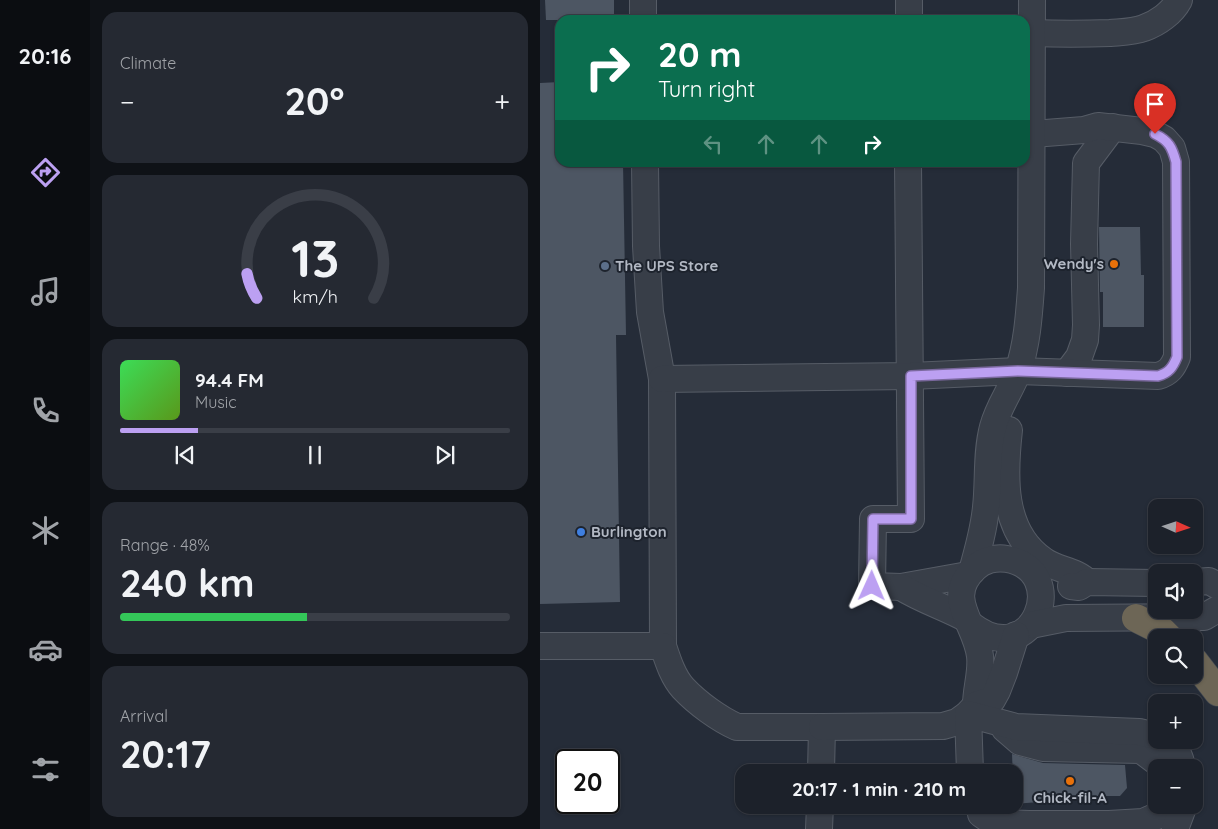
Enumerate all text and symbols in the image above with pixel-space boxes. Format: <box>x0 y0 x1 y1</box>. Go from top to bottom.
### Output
text: 20 m <box>658 32 741 76</box>
icon: right <box>575 35 640 100</box>
text: 20:16 <box>19 42 71 70</box>
text: Climate <box>120 53 176 73</box>
text: Turn right <box>658 75 755 103</box>
text: 20° <box>284 77 344 125</box>
pin <box>1134 83 1176 134</box>
text: − <box>120 84 135 119</box>
text: + <box>494 84 510 119</box>
icon: arrive <box>1141 90 1169 118</box>
icon: left <box>699 130 727 158</box>
icon: ahead <box>752 130 780 158</box>
icon: ahead <box>805 130 833 158</box>
icon: right <box>858 130 886 158</box>
icon: directions <box>28 155 63 190</box>
text: 13 <box>291 225 339 290</box>
place label: Wendy's <box>1044 254 1104 273</box>
place label: The UPS Store <box>615 256 719 275</box>
marker: Wendy's <box>1108 258 1120 270</box>
marker: The UPS Store <box>599 260 611 272</box>
icon: music <box>28 274 63 309</box>
text: km/h <box>292 285 338 307</box>
text: 94.4 FM <box>195 368 264 392</box>
text: Music <box>195 392 237 412</box>
icon: phone <box>28 393 63 428</box>
icon: previous <box>171 441 199 469</box>
icon: pause <box>301 441 329 469</box>
icon: next <box>431 441 459 469</box>
north arrow <box>1148 499 1202 554</box>
map controls <box>1148 499 1203 814</box>
icon: climate <box>28 513 63 548</box>
place label: Burlington <box>591 522 667 541</box>
marker: Burlington <box>575 526 587 538</box>
text: Range · 48% <box>120 535 210 555</box>
text: 240 km <box>120 559 255 607</box>
position arrow <box>845 559 897 611</box>
button: sound <box>1148 564 1203 619</box>
button: search <box>1148 629 1203 684</box>
icon: car <box>28 632 63 667</box>
button: + <box>1148 694 1203 749</box>
text: Arrival <box>120 706 168 726</box>
text: 20:17 <box>120 730 211 778</box>
speed limit sign: 20 <box>555 749 620 814</box>
icon: filters <box>28 752 63 787</box>
button: − <box>1148 759 1203 814</box>
marker: Chick-fil-A <box>1064 775 1076 787</box>
text: 20:17 · 1 min · 210 m <box>792 777 966 801</box>
place label: Chick-fil-A <box>1033 788 1107 807</box>

